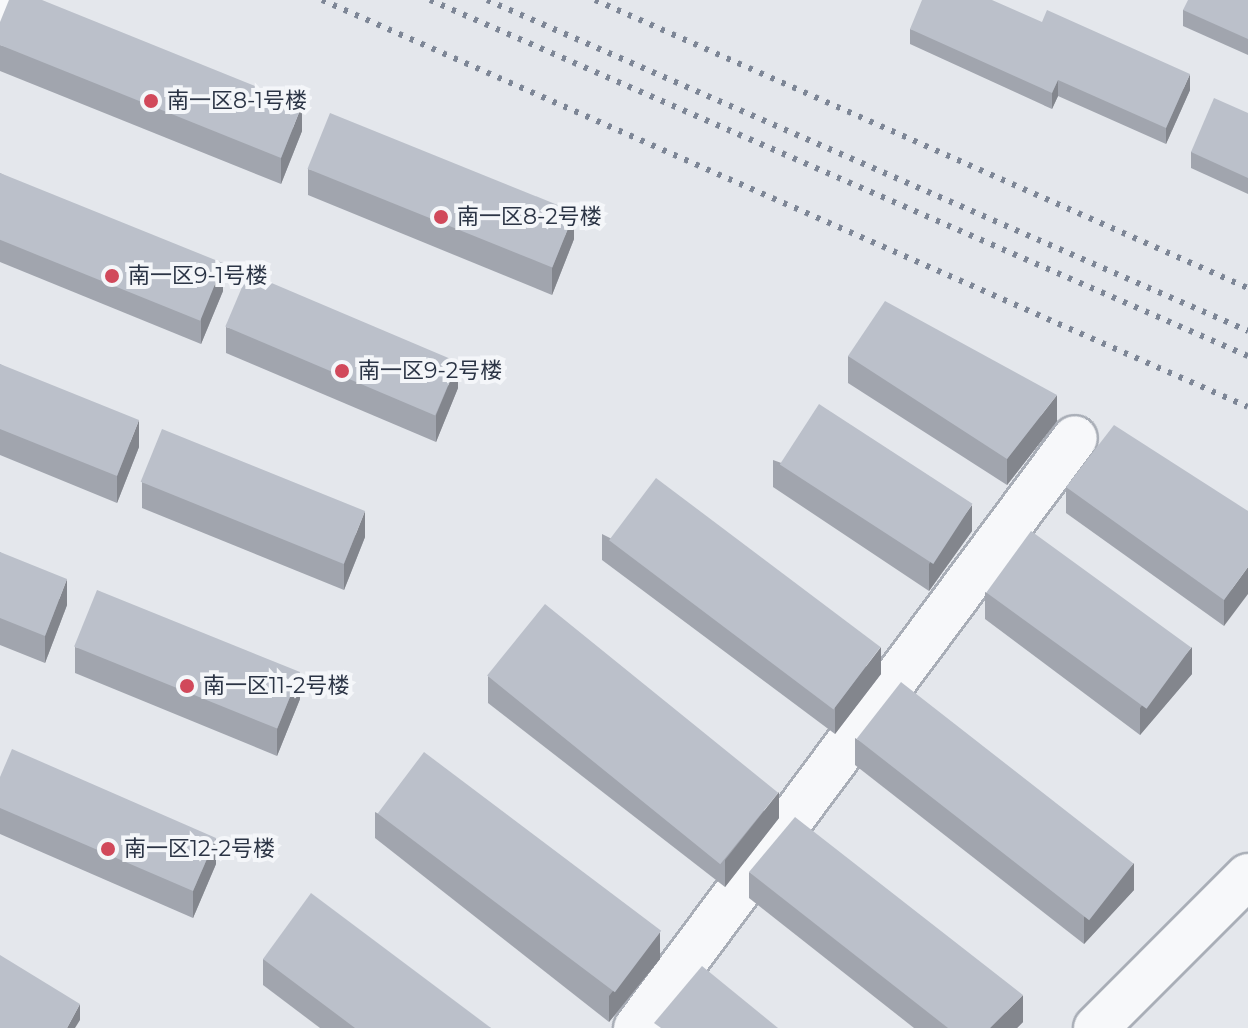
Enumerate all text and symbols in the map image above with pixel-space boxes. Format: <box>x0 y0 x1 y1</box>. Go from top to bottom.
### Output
place label: 南一区8-1号楼 <box>167 88 307 114</box>
marker: 南一区8-1号楼 <box>142 92 160 110</box>
place label: 南一区8-2号楼 <box>457 204 602 230</box>
marker: 南一区8-2号楼 <box>432 208 450 226</box>
place label: 南一区9-1号楼 <box>128 263 267 289</box>
marker: 南一区9-1号楼 <box>103 267 121 285</box>
place label: 南一区9-2号楼 <box>358 358 502 384</box>
marker: 南一区9-2号楼 <box>333 362 351 380</box>
place label: 南一区11-2号楼 <box>203 673 350 699</box>
marker: 南一区11-2号楼 <box>178 677 196 695</box>
place label: 南一区12-2号楼 <box>124 836 275 862</box>
marker: 南一区12-2号楼 <box>99 840 117 858</box>

